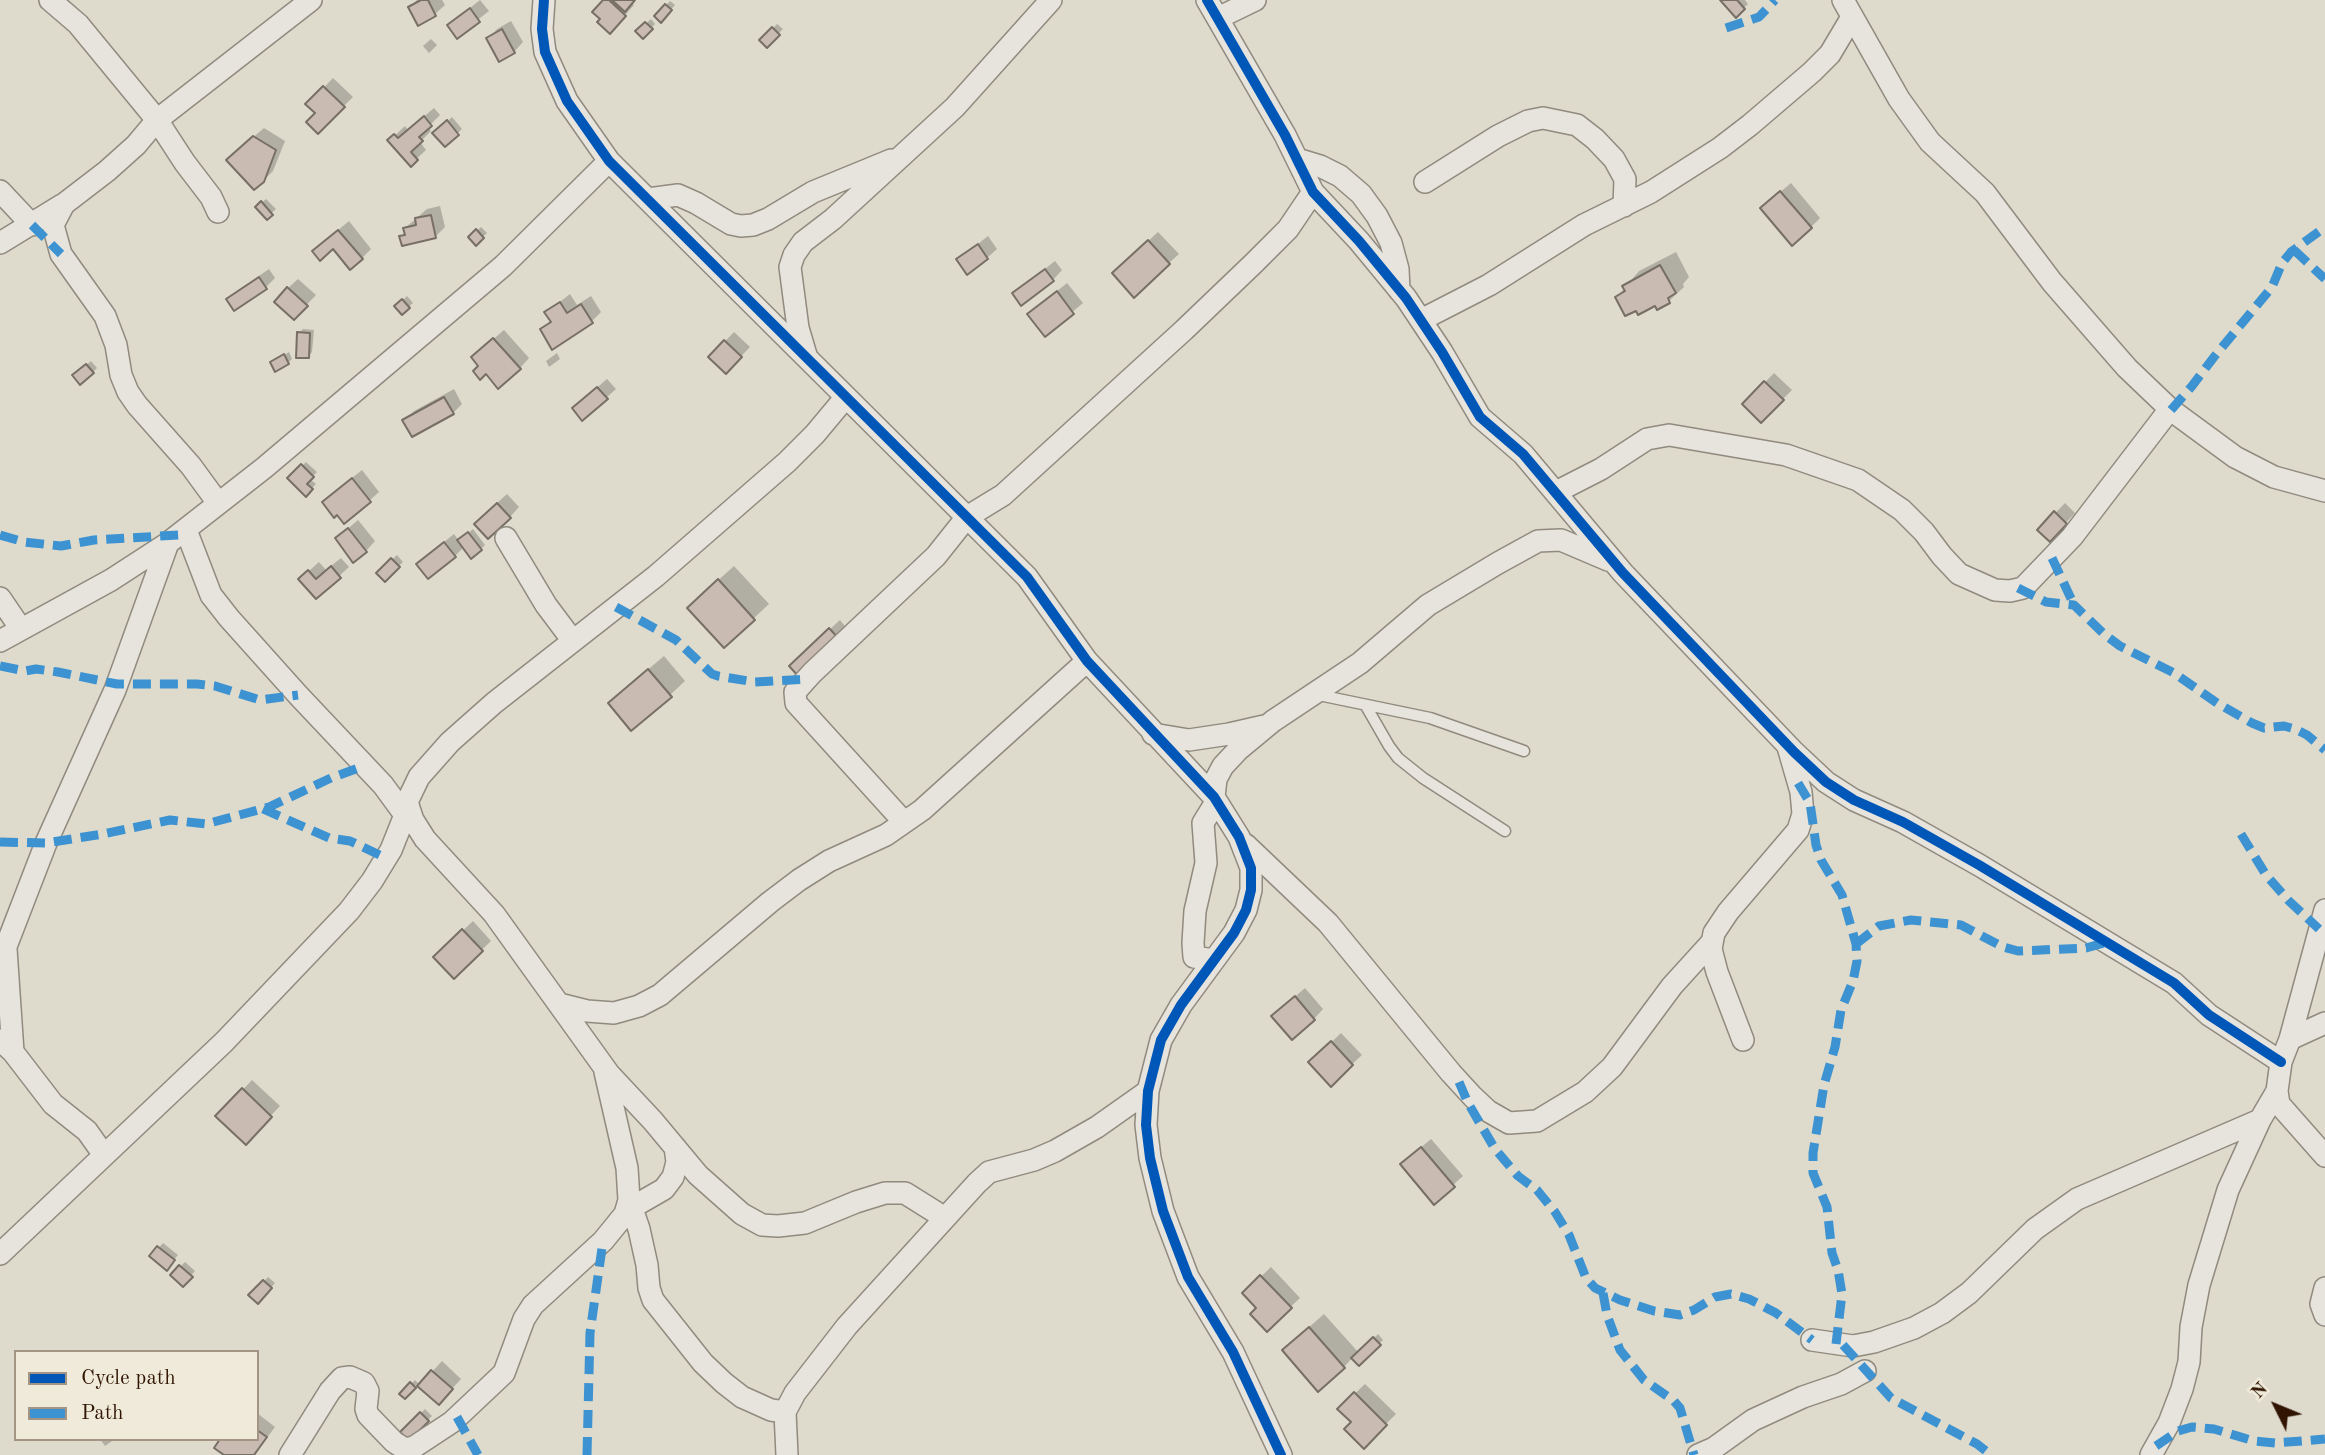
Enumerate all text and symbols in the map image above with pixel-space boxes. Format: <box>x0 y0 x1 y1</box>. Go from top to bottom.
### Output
legend <box>14 1350 259 1441</box>
text: Cycle path <box>81 1368 176 1389</box>
north arrow <box>2241 1371 2311 1441</box>
text: N <box>2248 1380 2272 1403</box>
text: Path <box>81 1403 124 1424</box>

